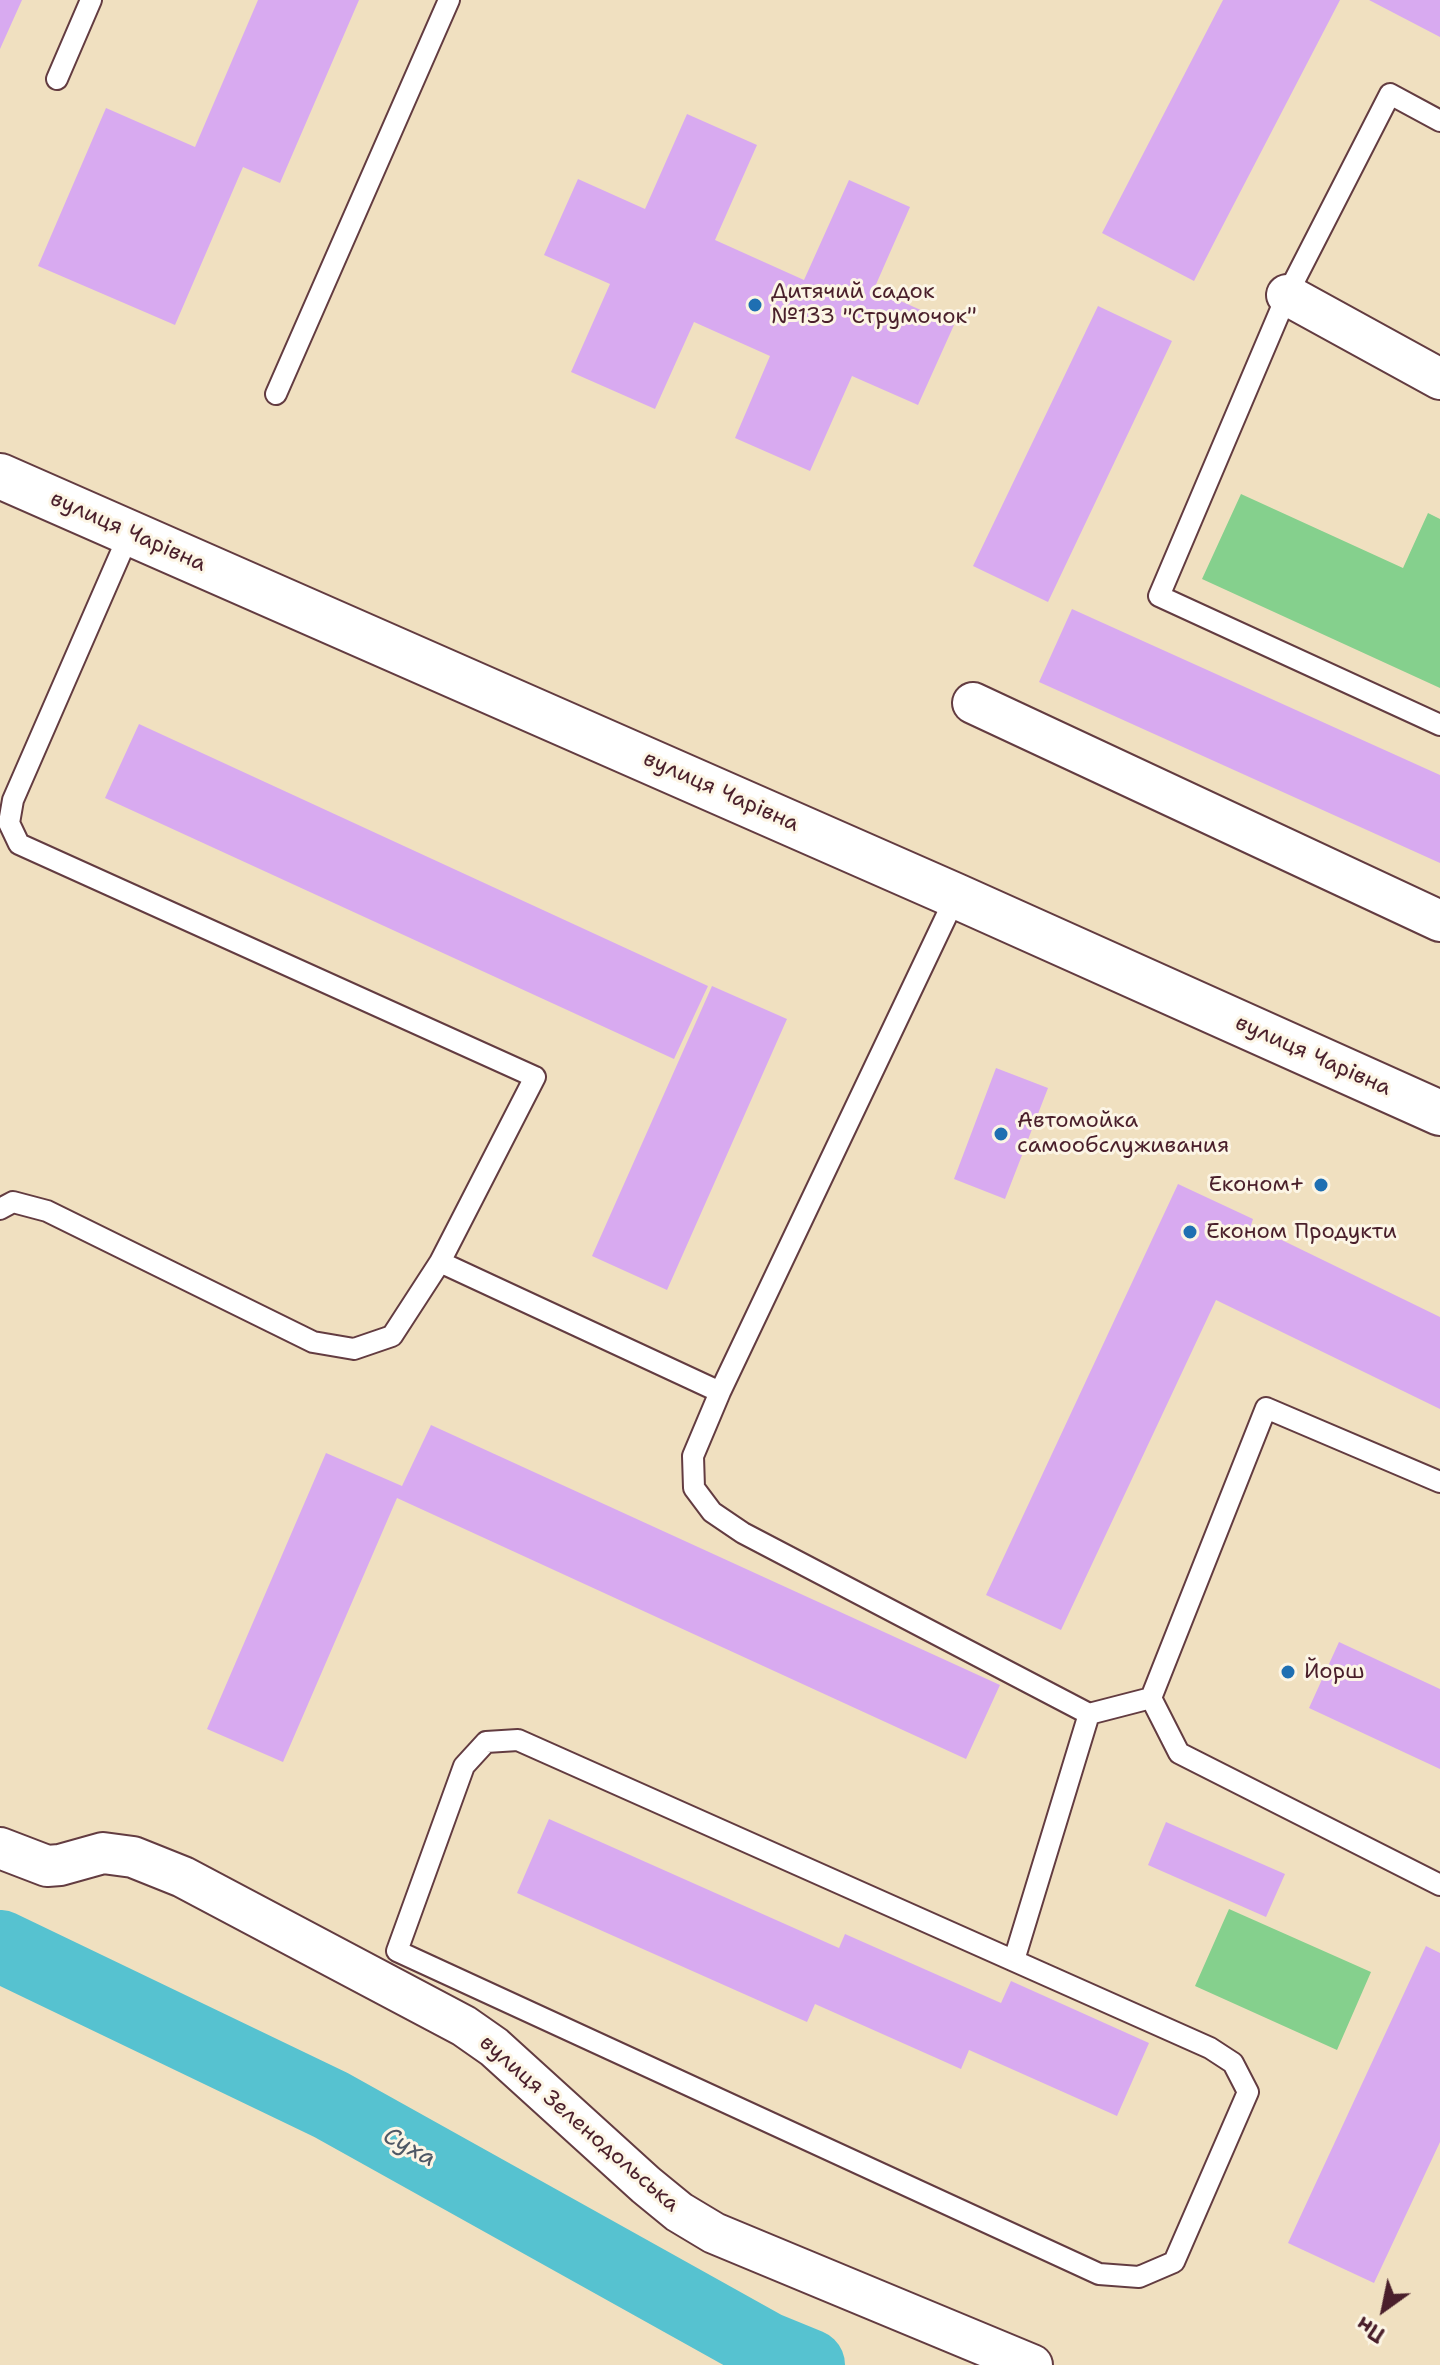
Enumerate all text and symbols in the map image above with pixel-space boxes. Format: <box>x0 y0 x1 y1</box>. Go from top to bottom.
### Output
place label: Дитячий садок №133 "Струмочок" <box>771 279 977 330</box>
marker: Дитячий садок №133 "Струмочок" <box>746 296 764 314</box>
street label: вулиця Чарівна <box>46 486 210 578</box>
street label: вулиця Чарівна <box>639 746 803 838</box>
street label: вулиця Чарівна <box>1231 1010 1395 1102</box>
place label: Автомойка самообслуживания <box>1017 1108 1229 1160</box>
marker: Автомойка самообслуживания <box>992 1125 1010 1143</box>
place label: Економ+ <box>1209 1172 1305 1198</box>
marker: Економ+ <box>1312 1176 1330 1194</box>
place label: Економ Продукти <box>1206 1219 1397 1245</box>
marker: Економ Продукти <box>1181 1223 1199 1241</box>
place label: Йорш <box>1304 1659 1364 1685</box>
marker: Йорш <box>1279 1663 1297 1681</box>
street label: вулиця Зеленодольська <box>474 2030 684 2218</box>
water label: Суха <box>378 2122 440 2174</box>
north arrow <box>1344 2269 1424 2349</box>
text: Пн <box>1351 2309 1391 2350</box>

